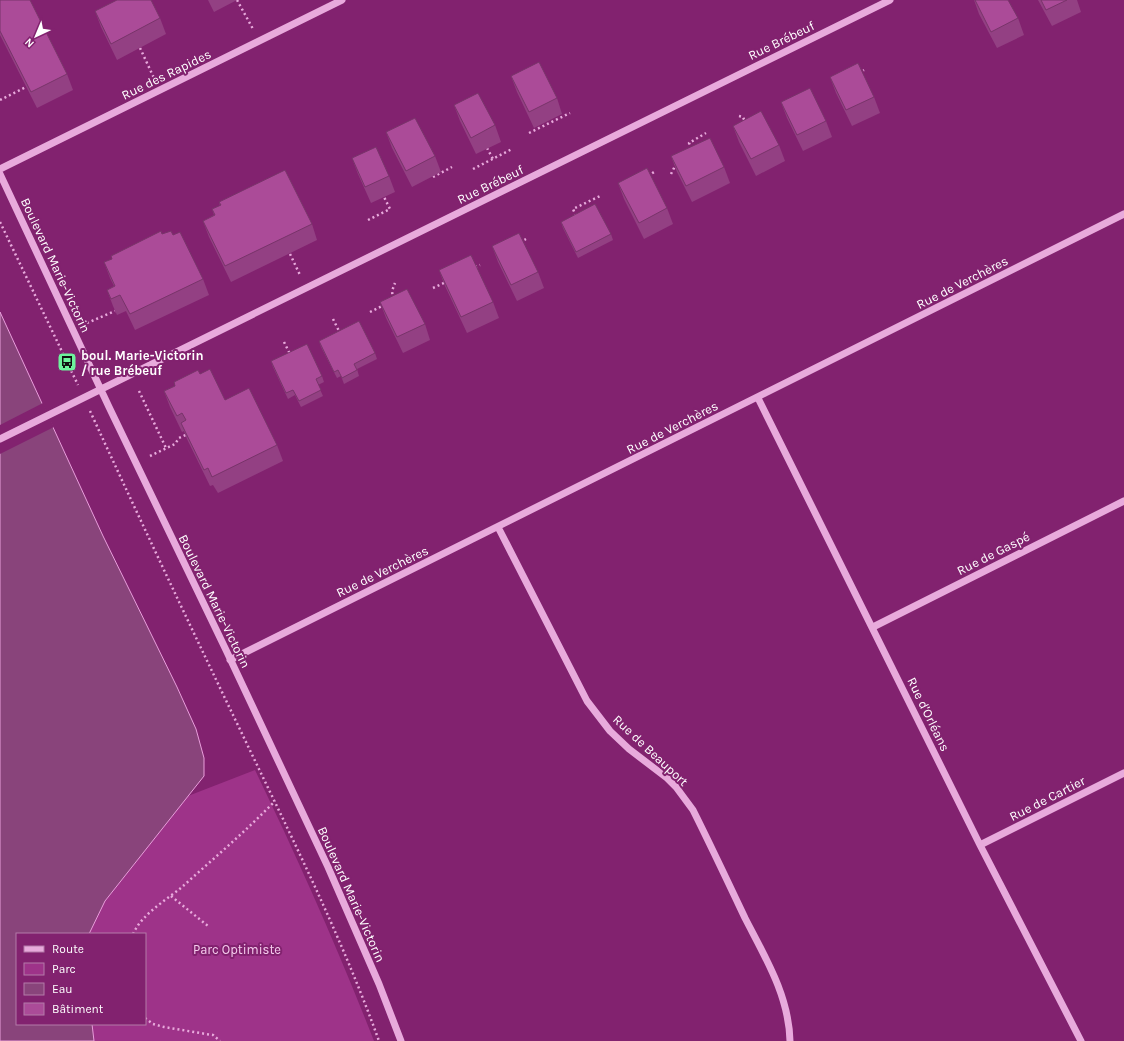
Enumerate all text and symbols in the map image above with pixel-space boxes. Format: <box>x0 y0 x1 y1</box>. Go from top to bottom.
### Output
north arrow <box>16 16 56 56</box>
street label: Rue Brébeuf <box>746 18 817 63</box>
text: N <box>22 35 37 50</box>
street label: Rue des Rapides <box>119 46 214 103</box>
street label: Rue Brébeuf <box>455 162 526 207</box>
street label: Boulevard Marie-Victorin <box>18 196 93 335</box>
street label: Rue de Verchères <box>914 253 1011 312</box>
place label: boul. Marie-Victorin / rue Brébeuf <box>81 348 204 378</box>
bus stop icon: boul. Marie-Victorin / rue Brébeuf <box>56 351 78 373</box>
street label: Rue de Verchères <box>624 398 721 457</box>
street label: Rue de Gaspé <box>954 529 1032 578</box>
street label: Boulevard Marie-Victorin <box>176 532 253 670</box>
street label: Rue de Verchères <box>334 543 431 600</box>
street label: Rue d'Orléans <box>904 675 953 754</box>
street label: Rue de Beauport <box>610 712 691 789</box>
street label: Rue de Cartier <box>1007 773 1088 824</box>
street label: Boulevard Marie-Victorin <box>315 824 388 964</box>
legend <box>16 933 146 1025</box>
text: Route <box>52 942 84 956</box>
park label: Parc Optimiste <box>193 942 281 957</box>
text: Parc <box>52 962 76 976</box>
text: Eau <box>52 982 73 996</box>
text: Bâtiment <box>52 1002 104 1016</box>

